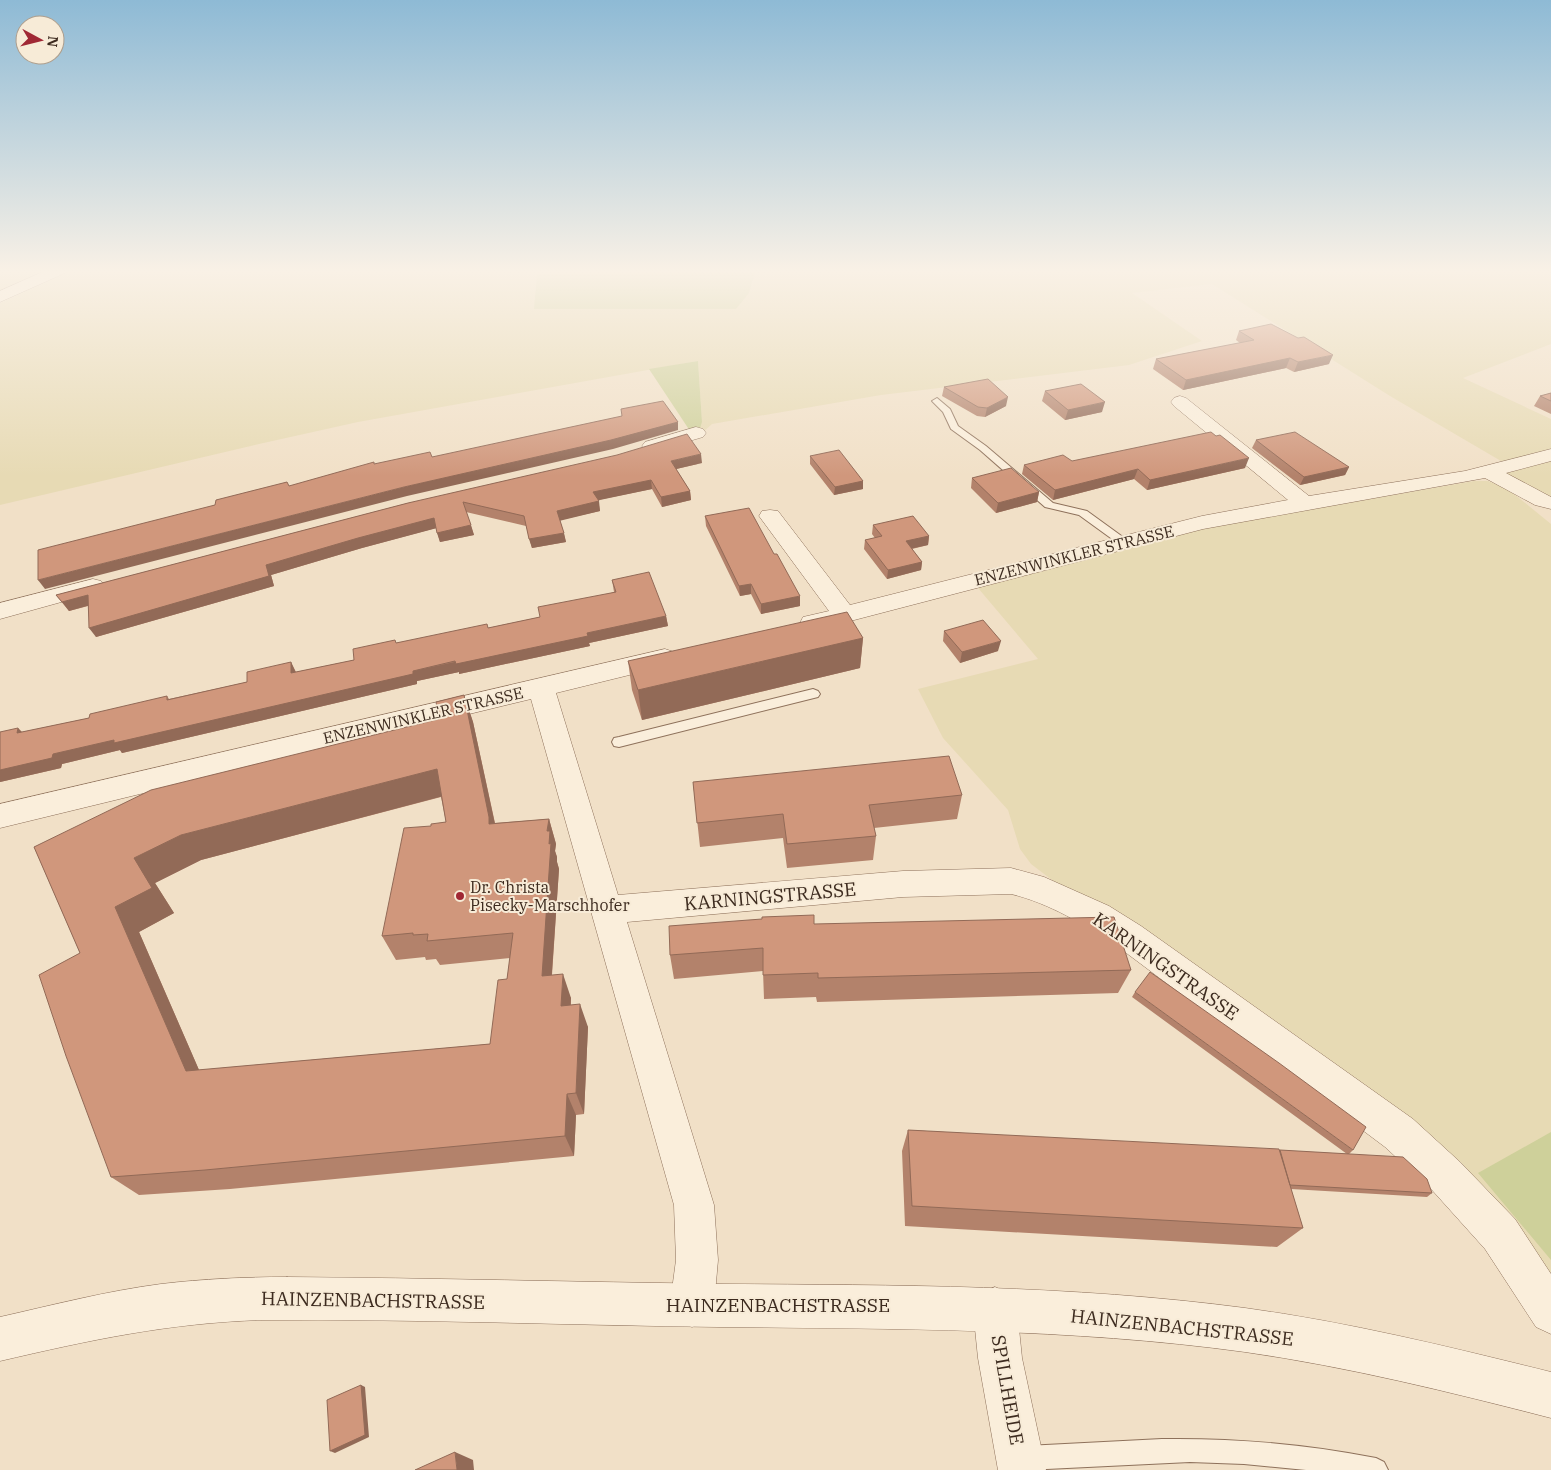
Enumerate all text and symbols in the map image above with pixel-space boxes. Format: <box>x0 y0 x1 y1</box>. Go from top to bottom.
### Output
north arrow <box>15 15 65 65</box>
text: N <box>43 35 63 48</box>
street label: ENZENWINKLER STRASSE <box>972 520 1176 590</box>
street label: ENZENWINKLER STRASSE <box>321 682 525 748</box>
place label: Dr. Christa Pisecky-Marschhofer <box>470 877 629 915</box>
street label: KARNINGSTRASSE <box>683 877 857 915</box>
marker: Dr. Christa Pisecky-Marschhofer <box>454 890 466 902</box>
street label: KARNINGSTRASSE <box>1088 907 1244 1025</box>
street label: HAINZENBACHSTRASSE <box>261 1286 485 1314</box>
street label: HAINZENBACHSTRASSE <box>666 1293 890 1317</box>
street label: HAINZENBACHSTRASSE <box>1069 1303 1295 1351</box>
street label: SPILLHEIDE <box>987 1333 1029 1447</box>

